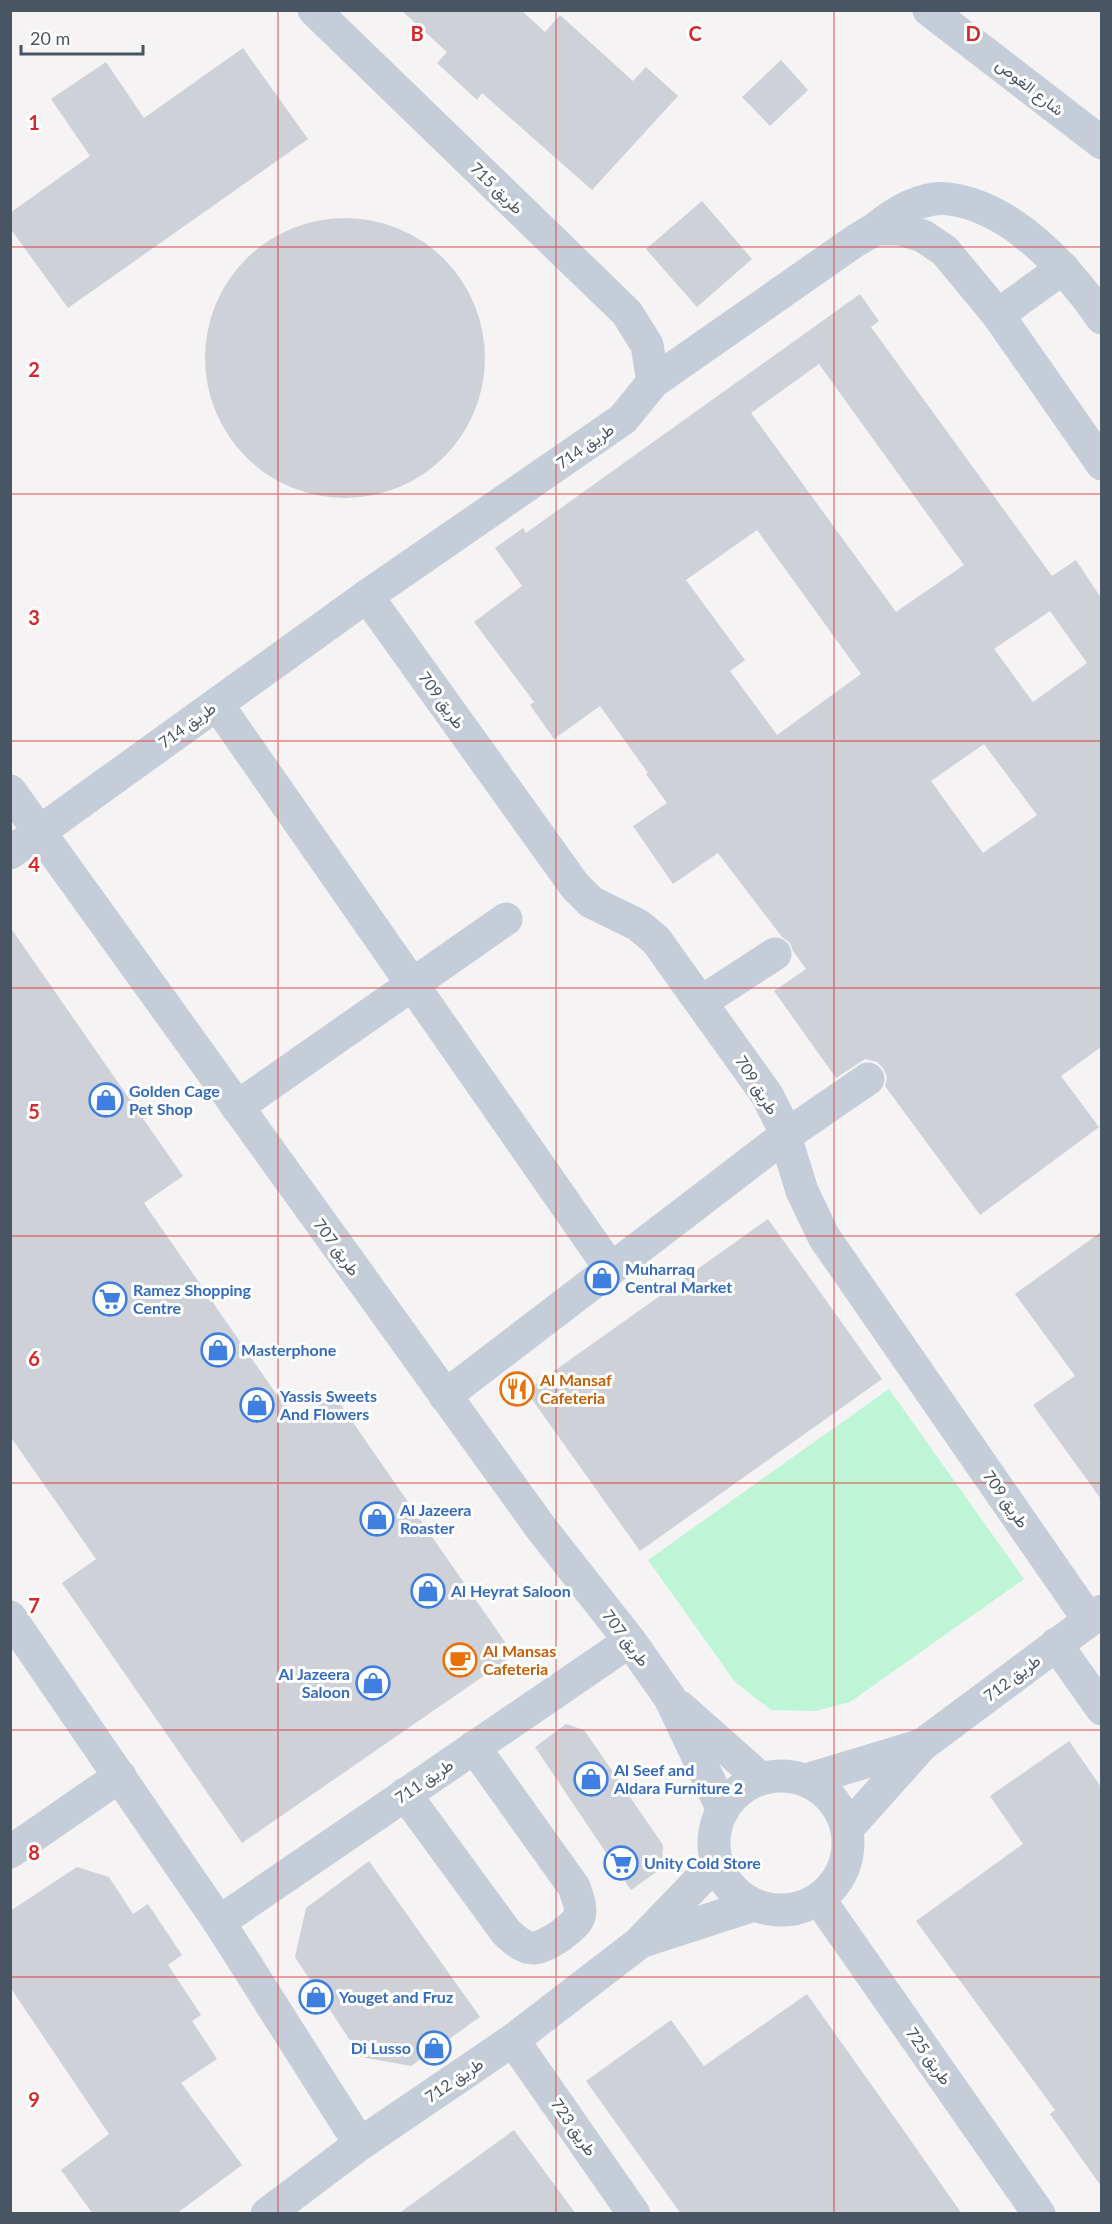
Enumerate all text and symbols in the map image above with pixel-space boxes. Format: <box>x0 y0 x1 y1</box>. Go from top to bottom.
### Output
scale bar <box>21 18 142 56</box>
text: B <box>410 21 424 45</box>
text: C <box>688 21 702 45</box>
text: D <box>965 21 981 45</box>
text: 20 m <box>30 27 70 49</box>
street label: شارع الغوص <box>991 54 1068 121</box>
text: 1 <box>28 110 40 134</box>
street label: طريق 715 <box>466 158 528 219</box>
text: 2 <box>28 357 40 381</box>
street label: طريق 714 <box>552 419 618 474</box>
text: 3 <box>28 605 40 629</box>
street label: طريق 709 <box>414 667 469 733</box>
street label: طريق 714 <box>154 698 220 753</box>
text: 4 <box>28 852 40 876</box>
street label: طريق 709 <box>730 1052 783 1119</box>
place label: Golden Cage Pet Shop <box>129 1081 220 1118</box>
shop icon: Golden Cage Pet Shop <box>88 1082 124 1118</box>
text: 5 <box>28 1099 40 1123</box>
street label: طريق 707 <box>309 1214 364 1280</box>
place label: Muharraq Central Market <box>625 1259 732 1296</box>
shop icon: Muharraq Central Market <box>584 1260 620 1296</box>
place label: Ramez Shopping Centre <box>133 1280 252 1317</box>
supermarket icon: Ramez Shopping Centre <box>92 1281 128 1317</box>
shop icon: Masterphone <box>200 1332 236 1368</box>
place label: Masterphone <box>241 1340 337 1359</box>
text: 6 <box>28 1346 40 1370</box>
place label: Al Mansaf Cafeteria <box>539 1370 612 1407</box>
restaurant icon: Al Mansaf Cafeteria <box>499 1371 535 1407</box>
place label: Yassis Sweets And Flowers <box>279 1386 377 1423</box>
shop icon: Yassis Sweets And Flowers <box>239 1387 275 1423</box>
street label: طريق 709 <box>978 1466 1033 1532</box>
place label: Al Jazeera Roaster <box>399 1500 472 1537</box>
shop icon: Al Jazeera Roaster <box>359 1501 395 1537</box>
shop icon: Al Heyrat Saloon <box>410 1573 446 1609</box>
place label: Al Heyrat Saloon <box>450 1581 571 1600</box>
text: 7 <box>28 1593 40 1617</box>
street label: طريق 707 <box>597 1606 654 1671</box>
place label: Al Mansas Cafeteria <box>482 1641 556 1678</box>
cafe icon: Al Mansas Cafeteria <box>442 1642 478 1678</box>
street label: طريق 712 <box>980 1650 1045 1707</box>
place label: Al Jazeera Saloon <box>278 1664 350 1701</box>
shop icon: Al Jazeera Saloon <box>355 1665 391 1701</box>
street label: طريق 711 <box>391 1754 457 1809</box>
place label: Al Seef and Aldara Furniture 2 <box>613 1760 743 1797</box>
shop icon: Al Seef and Aldara Furniture 2 <box>573 1761 609 1797</box>
text: 8 <box>28 1840 40 1864</box>
supermarket icon: Unity Cold Store <box>603 1845 639 1881</box>
place label: Unity Cold Store <box>644 1853 761 1872</box>
shop icon: Youget and Fruz <box>298 1979 334 2015</box>
place label: Youget and Fruz <box>338 1987 453 2006</box>
street label: طريق 725 <box>901 2023 956 2089</box>
shop icon: Di Lusso <box>416 2030 452 2066</box>
place label: Di Lusso <box>351 2038 411 2057</box>
street label: طريق 712 <box>421 2053 487 2108</box>
text: 9 <box>28 2087 40 2111</box>
street label: طريق 723 <box>546 2094 601 2160</box>

